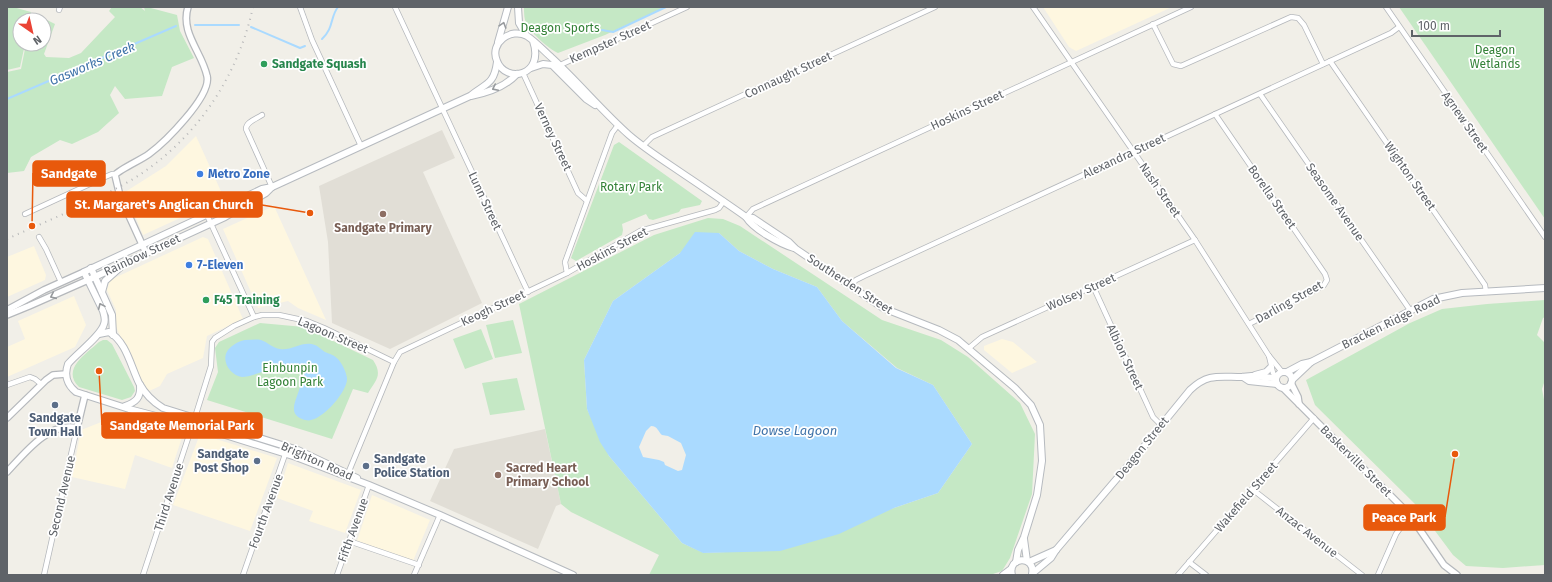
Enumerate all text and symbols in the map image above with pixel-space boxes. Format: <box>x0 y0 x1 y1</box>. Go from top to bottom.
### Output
north arrow <box>12 12 52 52</box>
scale bar <box>1412 12 1500 38</box>
street label: Kempster Street <box>567 18 653 66</box>
text: 100 m <box>1418 19 1450 33</box>
park label: Deagon Sports <box>520 21 600 35</box>
one-way arrow <box>498 22 507 29</box>
text: N <box>31 32 44 47</box>
water label: Gasworks Creek <box>47 39 137 88</box>
park label: Deagon Wetlands <box>1470 43 1521 71</box>
street label: Connaught Street <box>742 48 834 101</box>
place label: Sandgate Squash <box>272 57 367 71</box>
marker: Sandgate Squash <box>259 59 269 69</box>
one-way arrow <box>492 83 499 91</box>
street label: Hoskins Street <box>928 87 1006 133</box>
street label: Agnew Street <box>1439 89 1491 156</box>
street label: Verney Street <box>531 101 575 174</box>
street label: Alexandra Street <box>1080 130 1168 181</box>
street label: Wighton Street <box>1381 139 1439 214</box>
street label: Nash Street <box>1136 160 1184 220</box>
street label: Seasome Avenue <box>1303 160 1367 244</box>
callout: Sandgate <box>33 161 105 186</box>
street label: Borella Street <box>1245 163 1299 232</box>
text: Sandgate <box>41 166 97 181</box>
place label: Metro Zone <box>208 167 270 181</box>
marker: Metro Zone <box>195 169 205 179</box>
street label: Lunn Street <box>465 170 505 233</box>
park label: Rotary Park <box>600 180 663 194</box>
callout: St. Margaret's Anglican Church <box>67 192 262 217</box>
text: St. Margaret's Anglican Church <box>75 197 253 212</box>
marker: Sandgate Primary <box>378 209 388 219</box>
place label: Sandgate Primary <box>334 221 432 235</box>
street label: Hoskins Street <box>574 224 651 274</box>
street label: Rainbow Street <box>102 231 183 279</box>
street label: Southerden Street <box>805 251 896 317</box>
place label: 7-Eleven <box>197 258 243 272</box>
marker: 7-Eleven <box>184 260 194 270</box>
street label: Wolsey Street <box>1044 270 1118 313</box>
street label: Darling Street <box>1253 277 1326 326</box>
street label: Keogh Street <box>459 287 528 329</box>
one-way arrow <box>50 291 57 299</box>
street label: Bracken Ridge Road <box>1339 292 1443 352</box>
place label: F45 Training <box>214 293 280 307</box>
marker: F45 Training <box>201 295 211 305</box>
one-way arrow <box>97 303 105 310</box>
street label: Lagoon Street <box>296 314 371 356</box>
street label: Albion Street <box>1104 322 1147 393</box>
park label: Einbunpin Lagoon Park <box>257 361 324 389</box>
marker: Sandgate Town Hall <box>50 400 60 410</box>
place label: Sandgate Town Hall <box>28 411 82 439</box>
callout: Sandgate Memorial Park <box>102 413 262 438</box>
street label: Deagon Street <box>1113 413 1172 482</box>
text: Sandgate Memorial Park <box>110 418 255 433</box>
street label: Baskerville Street <box>1317 422 1395 500</box>
water label: Dowse Lagoon <box>753 423 837 438</box>
street label: Brighton Road <box>279 439 355 483</box>
place label: Sandgate Post Shop <box>194 447 249 475</box>
place label: Sandgate Police Station <box>374 452 450 480</box>
street label: Second Avenue <box>46 454 78 538</box>
marker: Sandgate Post Shop <box>252 456 262 466</box>
street label: Wakefield Street <box>1212 459 1281 535</box>
street label: Third Avenue <box>151 461 187 533</box>
marker: Sandgate Police Station <box>361 461 371 471</box>
place label: Sacred Heart Primary School <box>506 461 589 489</box>
marker: Sacred Heart Primary School <box>493 470 503 480</box>
street label: Fourth Avenue <box>246 472 286 550</box>
street label: Fifth Avenue <box>335 496 371 564</box>
street label: Anzac Avenue <box>1273 504 1341 560</box>
callout: Peace Park <box>1364 505 1445 530</box>
text: Peace Park <box>1372 510 1437 525</box>

